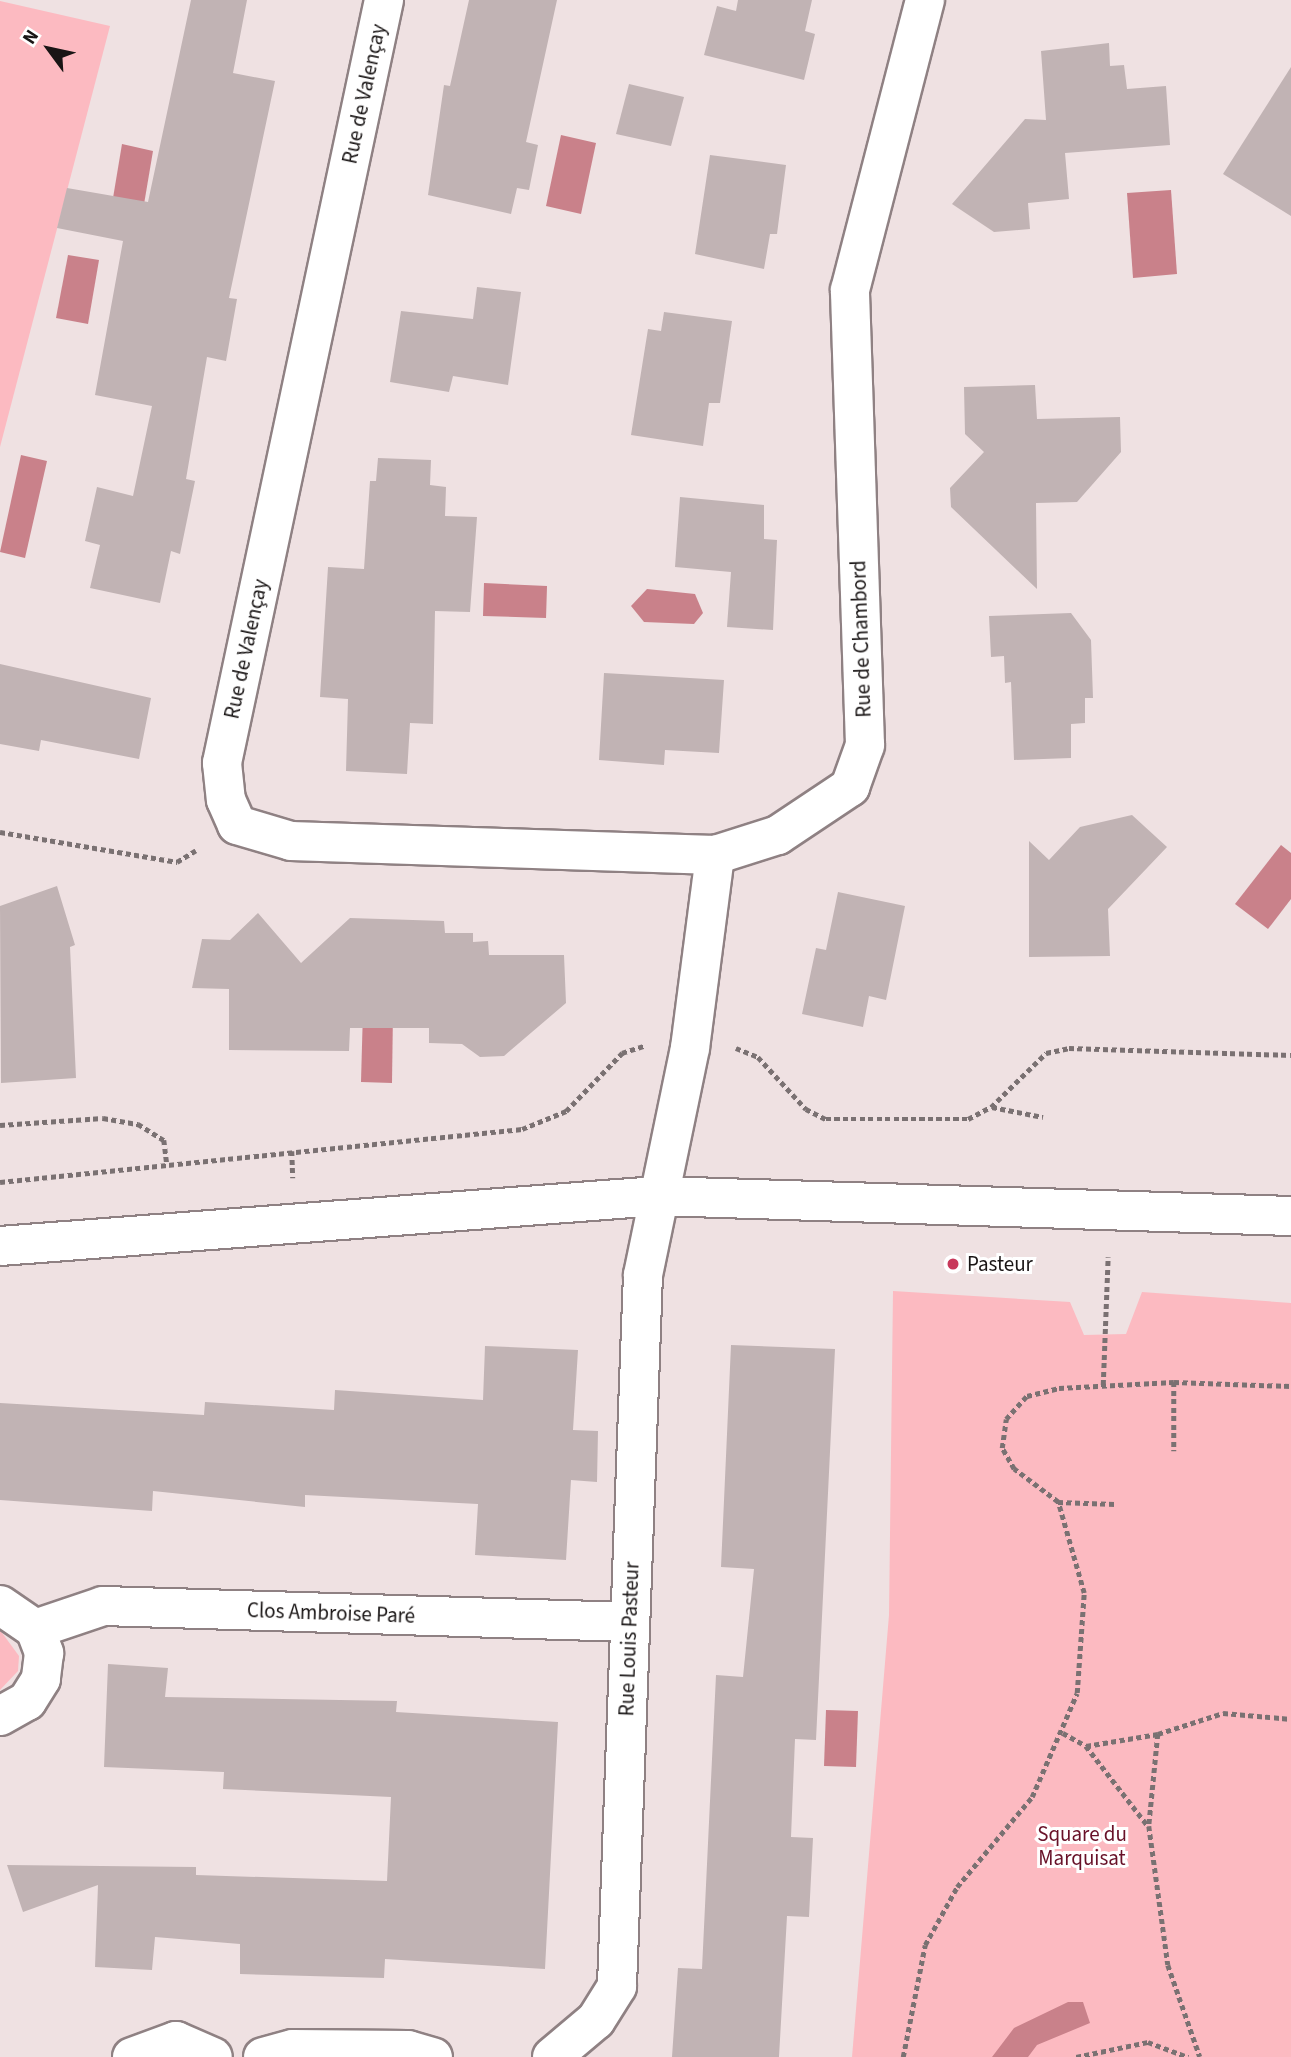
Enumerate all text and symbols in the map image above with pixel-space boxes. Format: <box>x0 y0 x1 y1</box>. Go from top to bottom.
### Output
north arrow <box>14 14 84 84</box>
street label: Rue de Valençay <box>337 22 391 166</box>
text: N <box>16 25 46 50</box>
street label: Rue de Chambord <box>846 560 876 718</box>
street label: Rue de Valençay <box>219 577 273 721</box>
place label: Pasteur <box>967 1251 1033 1277</box>
marker: Pasteur <box>945 1256 961 1272</box>
street label: Rue Louis Pasteur <box>614 1561 644 1717</box>
street label: Clos Ambroise Paré <box>247 1597 415 1629</box>
park label: Square du Marquisat <box>1037 1821 1127 1871</box>

